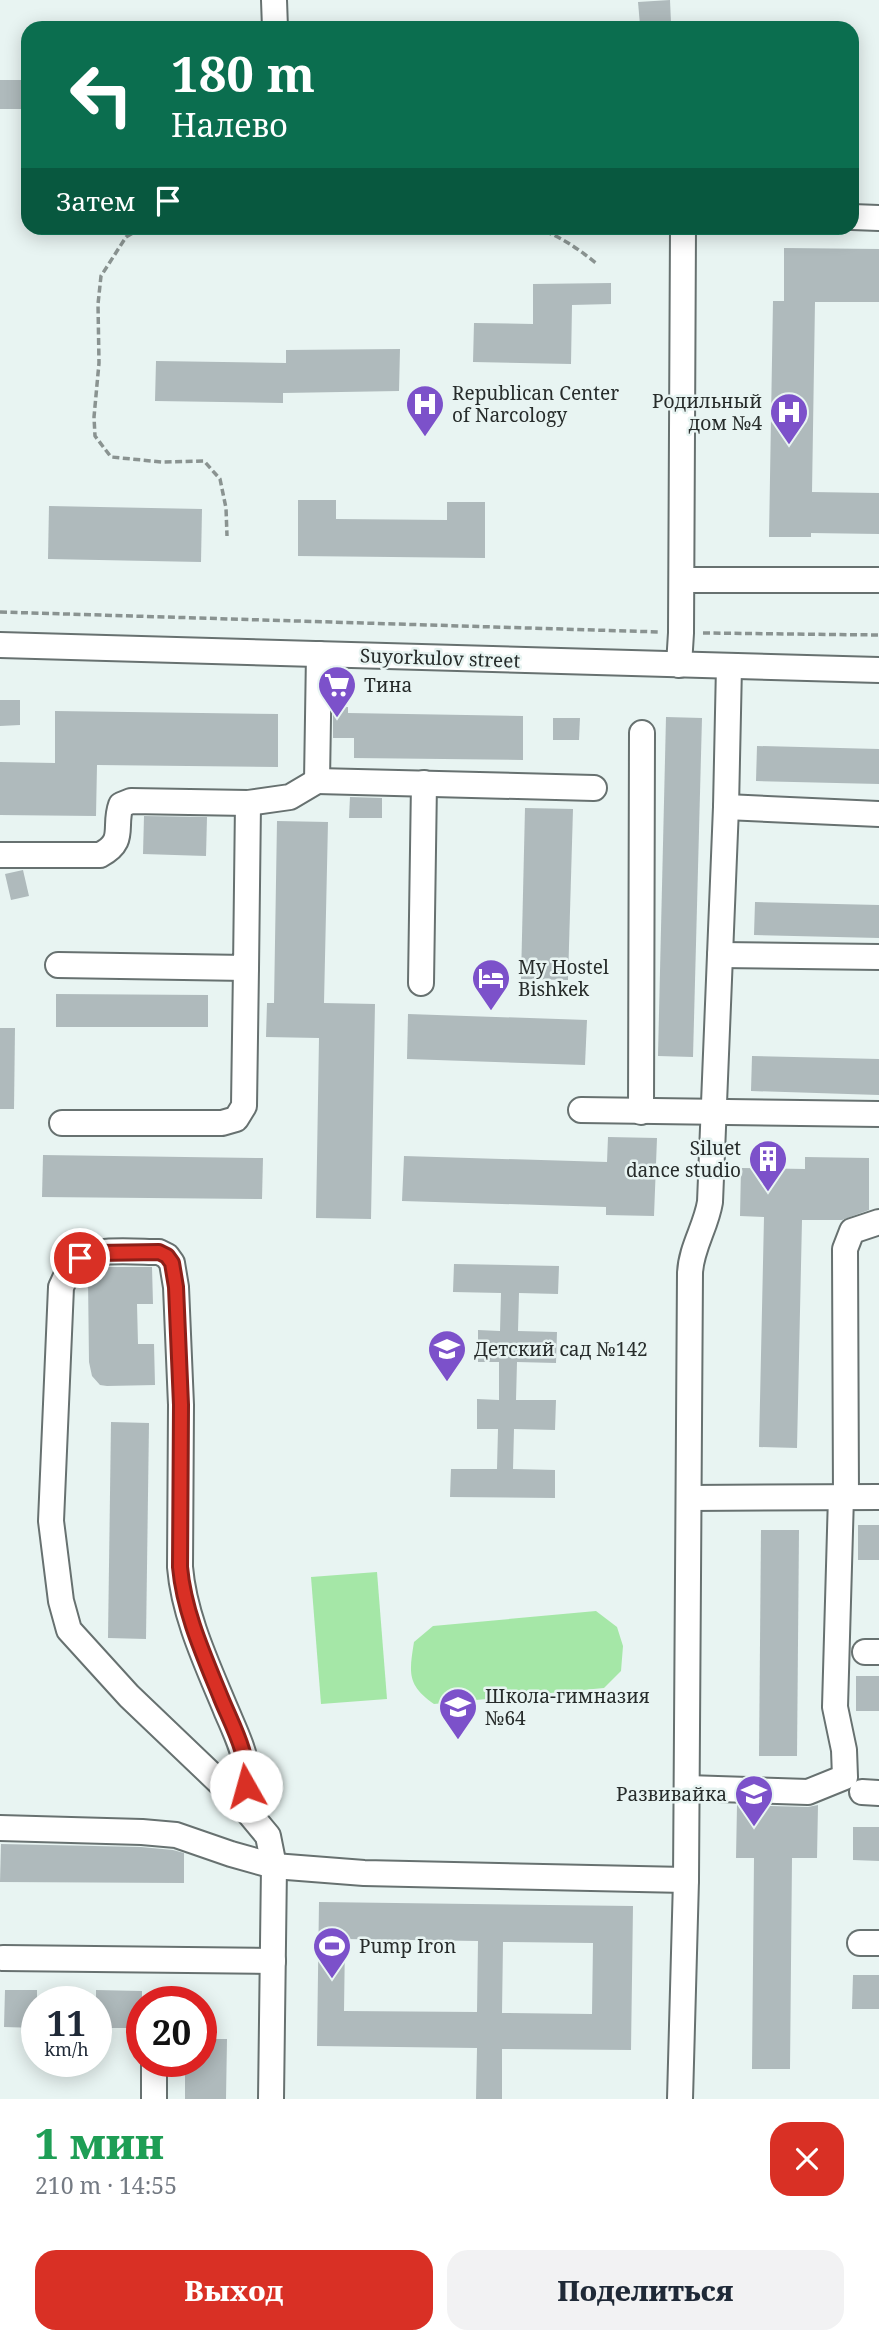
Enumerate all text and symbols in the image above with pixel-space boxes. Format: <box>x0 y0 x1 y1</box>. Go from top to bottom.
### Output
text: 180 m <box>171 40 315 106</box>
icon: left <box>56 49 147 140</box>
text: Налево <box>171 103 288 146</box>
icon: arrive <box>149 182 187 220</box>
text: Затем <box>56 183 135 219</box>
place label: Republican Center of Narcology <box>452 380 619 428</box>
hospital icon: Republican Center of Narcology <box>404 383 446 438</box>
place label: Родильный дом №4 <box>652 388 762 436</box>
hospital icon: Родильный дом №4 <box>768 391 810 446</box>
street label: Suyorkulov street <box>359 642 521 674</box>
supermarket icon: Тина <box>316 664 358 719</box>
place label: Тина <box>364 672 412 698</box>
place label: My Hostel Bishkek <box>518 954 609 1002</box>
hotel icon: My Hostel Bishkek <box>470 957 512 1012</box>
place label: Siluet dance studio <box>626 1135 741 1183</box>
building icon: Siluet dance studio <box>747 1138 789 1193</box>
pin <box>50 1228 110 1288</box>
icon: arrive <box>61 1239 99 1277</box>
school or university icon: Детский сад №142 <box>426 1328 468 1383</box>
place label: Детский сад №142 <box>474 1336 648 1362</box>
place label: Школа-гимназия №64 <box>485 1683 650 1731</box>
school or university icon: Школа-гимназия №64 <box>437 1686 479 1741</box>
position arrow <box>209 1749 283 1823</box>
school or university icon: Развивайка <box>733 1773 775 1828</box>
place label: Развивайка <box>616 1781 727 1807</box>
sports icon: Pump Iron <box>311 1925 353 1980</box>
place label: Pump Iron <box>359 1933 456 1959</box>
speed limit sign: 20 <box>126 1986 217 2077</box>
text: 11 <box>47 1999 86 2046</box>
text: km/h <box>44 2037 89 2061</box>
text: 1 мин <box>35 2114 164 2171</box>
button: close <box>770 2122 844 2196</box>
text: 210 m · 14:55 <box>35 2169 177 2201</box>
button: Выход <box>35 2250 433 2330</box>
button: Поделиться <box>447 2250 844 2330</box>

